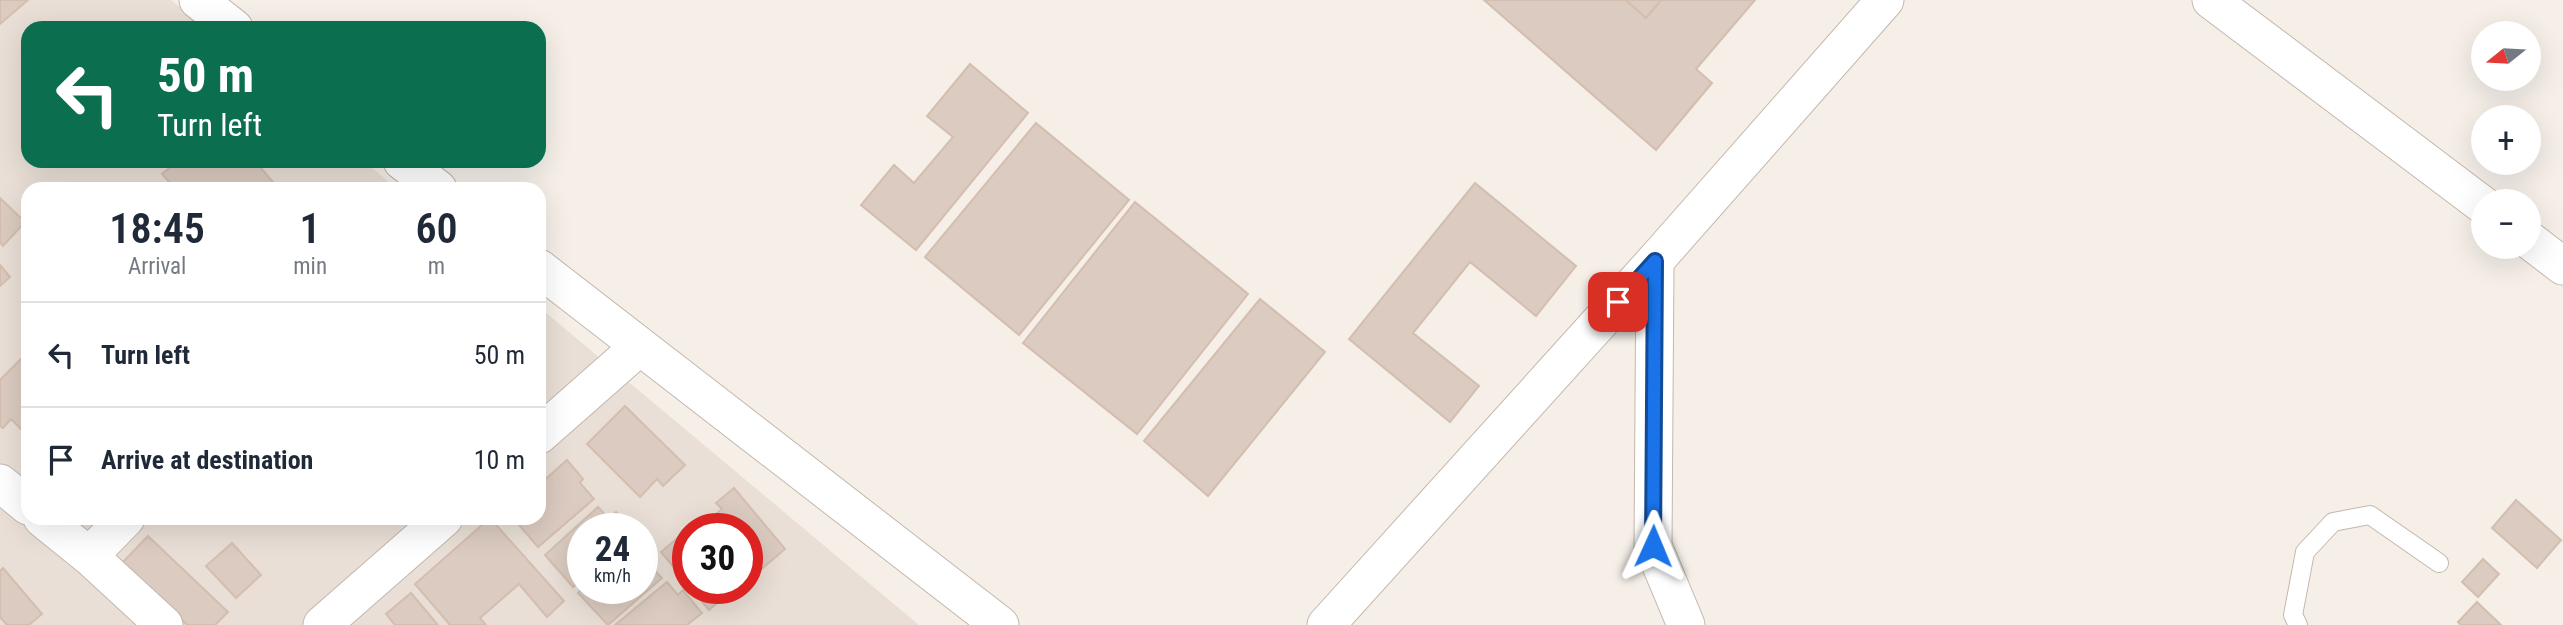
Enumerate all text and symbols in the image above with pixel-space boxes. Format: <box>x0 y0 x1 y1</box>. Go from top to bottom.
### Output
north arrow <box>2471 21 2541 91</box>
map controls <box>2471 21 2541 259</box>
text: 50 m <box>157 47 254 104</box>
icon: left <box>42 49 133 140</box>
button: + <box>2471 105 2541 175</box>
text: Turn left <box>157 106 262 144</box>
button: − <box>2471 189 2541 259</box>
text: 18:45 <box>109 204 205 253</box>
text: 1 <box>300 204 321 253</box>
text: 60 <box>415 204 458 253</box>
text: Arrival <box>128 253 186 280</box>
text: min <box>293 253 327 280</box>
text: m <box>428 253 445 280</box>
pin <box>1588 272 1648 332</box>
icon: arrive <box>1599 283 1637 321</box>
icon: left <box>42 336 80 374</box>
text: Turn left <box>101 340 190 370</box>
text: 50 m <box>474 340 525 370</box>
icon: arrive <box>42 441 80 479</box>
text: Arrive at destination <box>101 445 313 475</box>
text: 10 m <box>474 445 525 475</box>
position arrow <box>1616 509 1690 583</box>
speed limit sign: 30 <box>672 513 763 604</box>
text: 24 <box>595 529 630 570</box>
text: km/h <box>594 565 631 586</box>

